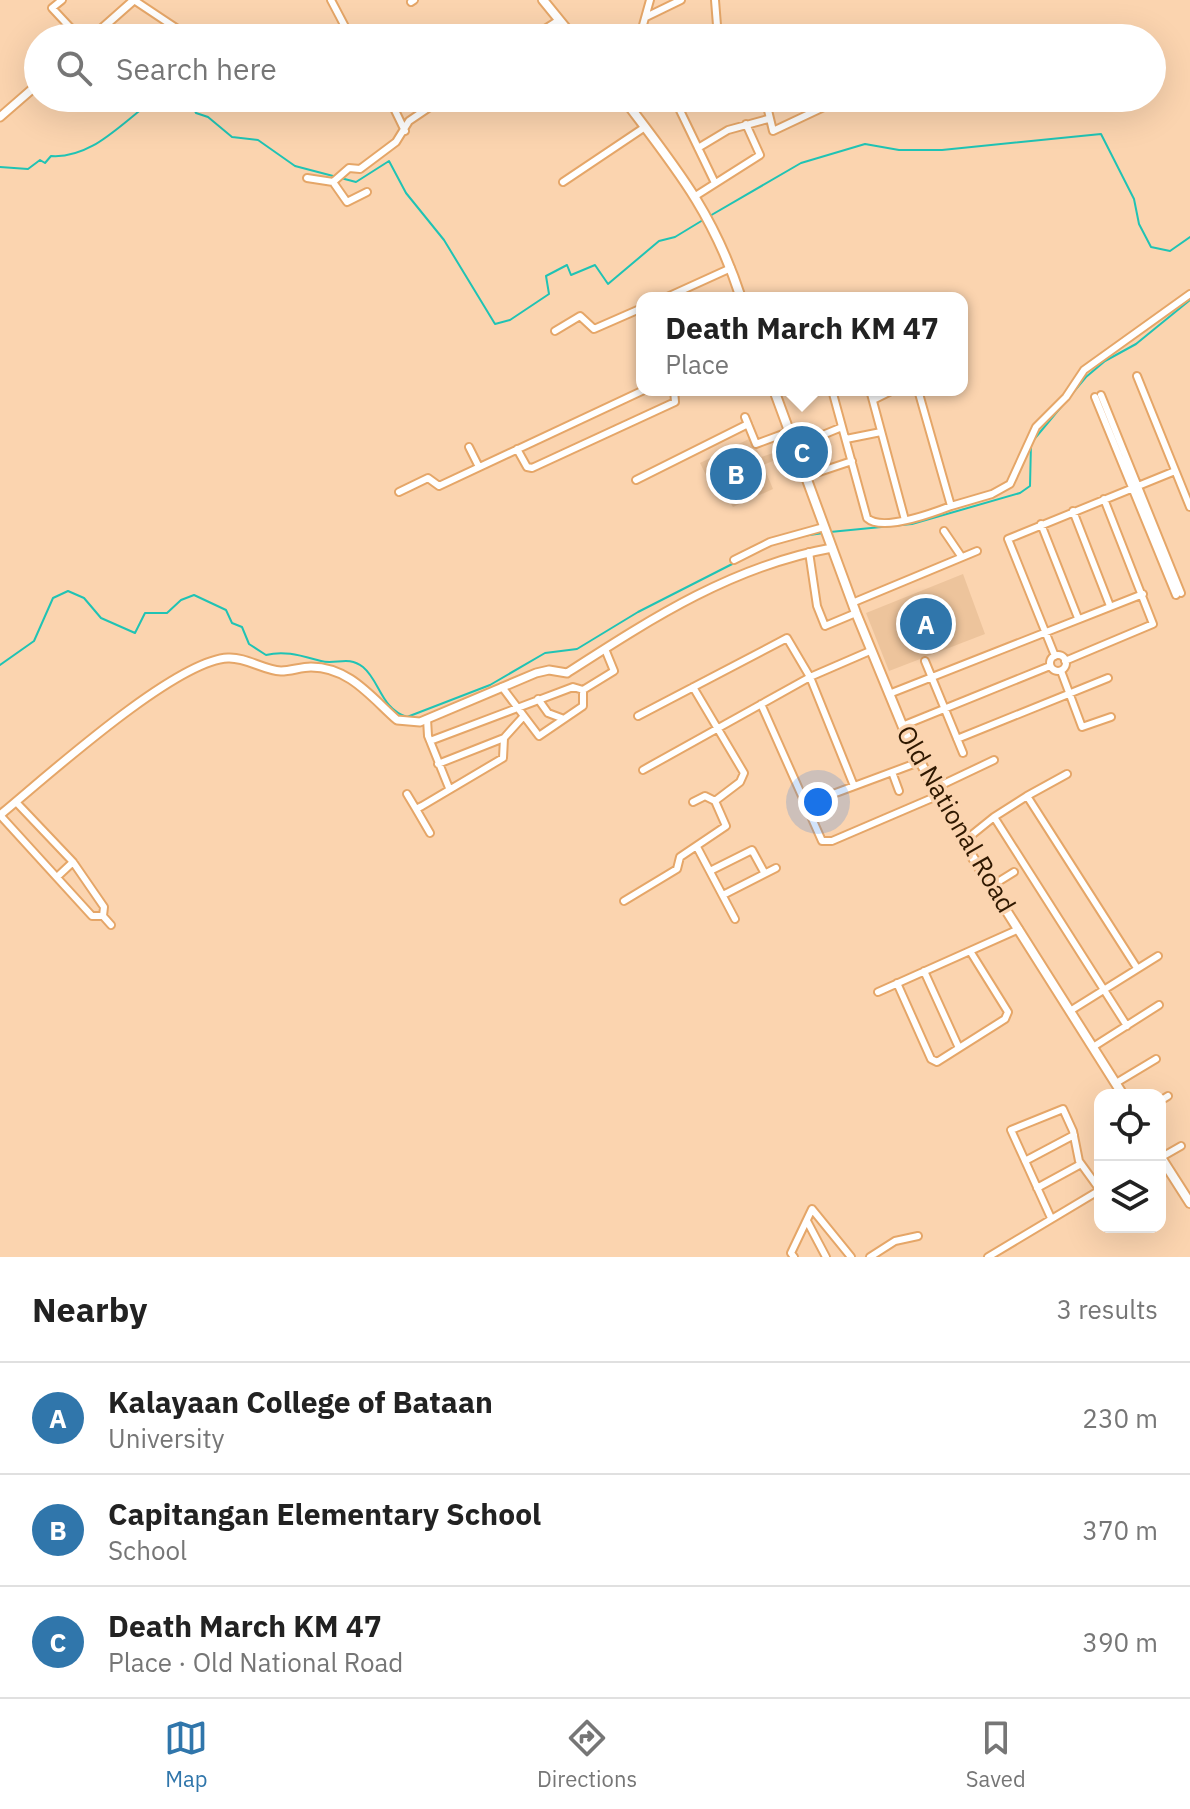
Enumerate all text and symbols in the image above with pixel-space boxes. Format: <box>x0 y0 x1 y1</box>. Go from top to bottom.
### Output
search box <box>24 24 1166 112</box>
icon: search <box>52 46 96 90</box>
text: Search here <box>116 49 277 88</box>
popup <box>636 292 968 396</box>
text: Death March KM 47 <box>665 308 939 347</box>
text: Place <box>665 347 729 381</box>
pin: C <box>776 422 828 482</box>
pin: B <box>710 444 762 504</box>
pin: A <box>900 594 952 654</box>
street label: Old National Road <box>889 719 1024 918</box>
your location <box>798 782 838 822</box>
map controls <box>1094 1089 1166 1233</box>
button: locate <box>1094 1089 1166 1161</box>
button: layers <box>1094 1161 1166 1233</box>
text: Nearby <box>32 1287 147 1331</box>
text: 3 results <box>1056 1292 1158 1326</box>
text: Kalayaan College of Bataan <box>108 1382 493 1421</box>
text: A <box>49 1401 67 1435</box>
text: 230 m <box>1082 1401 1158 1435</box>
text: University <box>108 1421 225 1455</box>
text: Capitangan Elementary School <box>108 1494 541 1533</box>
text: B <box>49 1513 67 1547</box>
text: 370 m <box>1082 1513 1158 1547</box>
text: School <box>108 1533 187 1567</box>
text: Death March KM 47 <box>108 1606 382 1645</box>
text: C <box>50 1625 66 1659</box>
text: 390 m <box>1082 1625 1158 1659</box>
text: Place · Old National Road <box>108 1645 403 1679</box>
tab: Map <box>164 1716 208 1793</box>
tab: Directions <box>537 1716 637 1793</box>
tab: Saved <box>966 1716 1026 1793</box>

